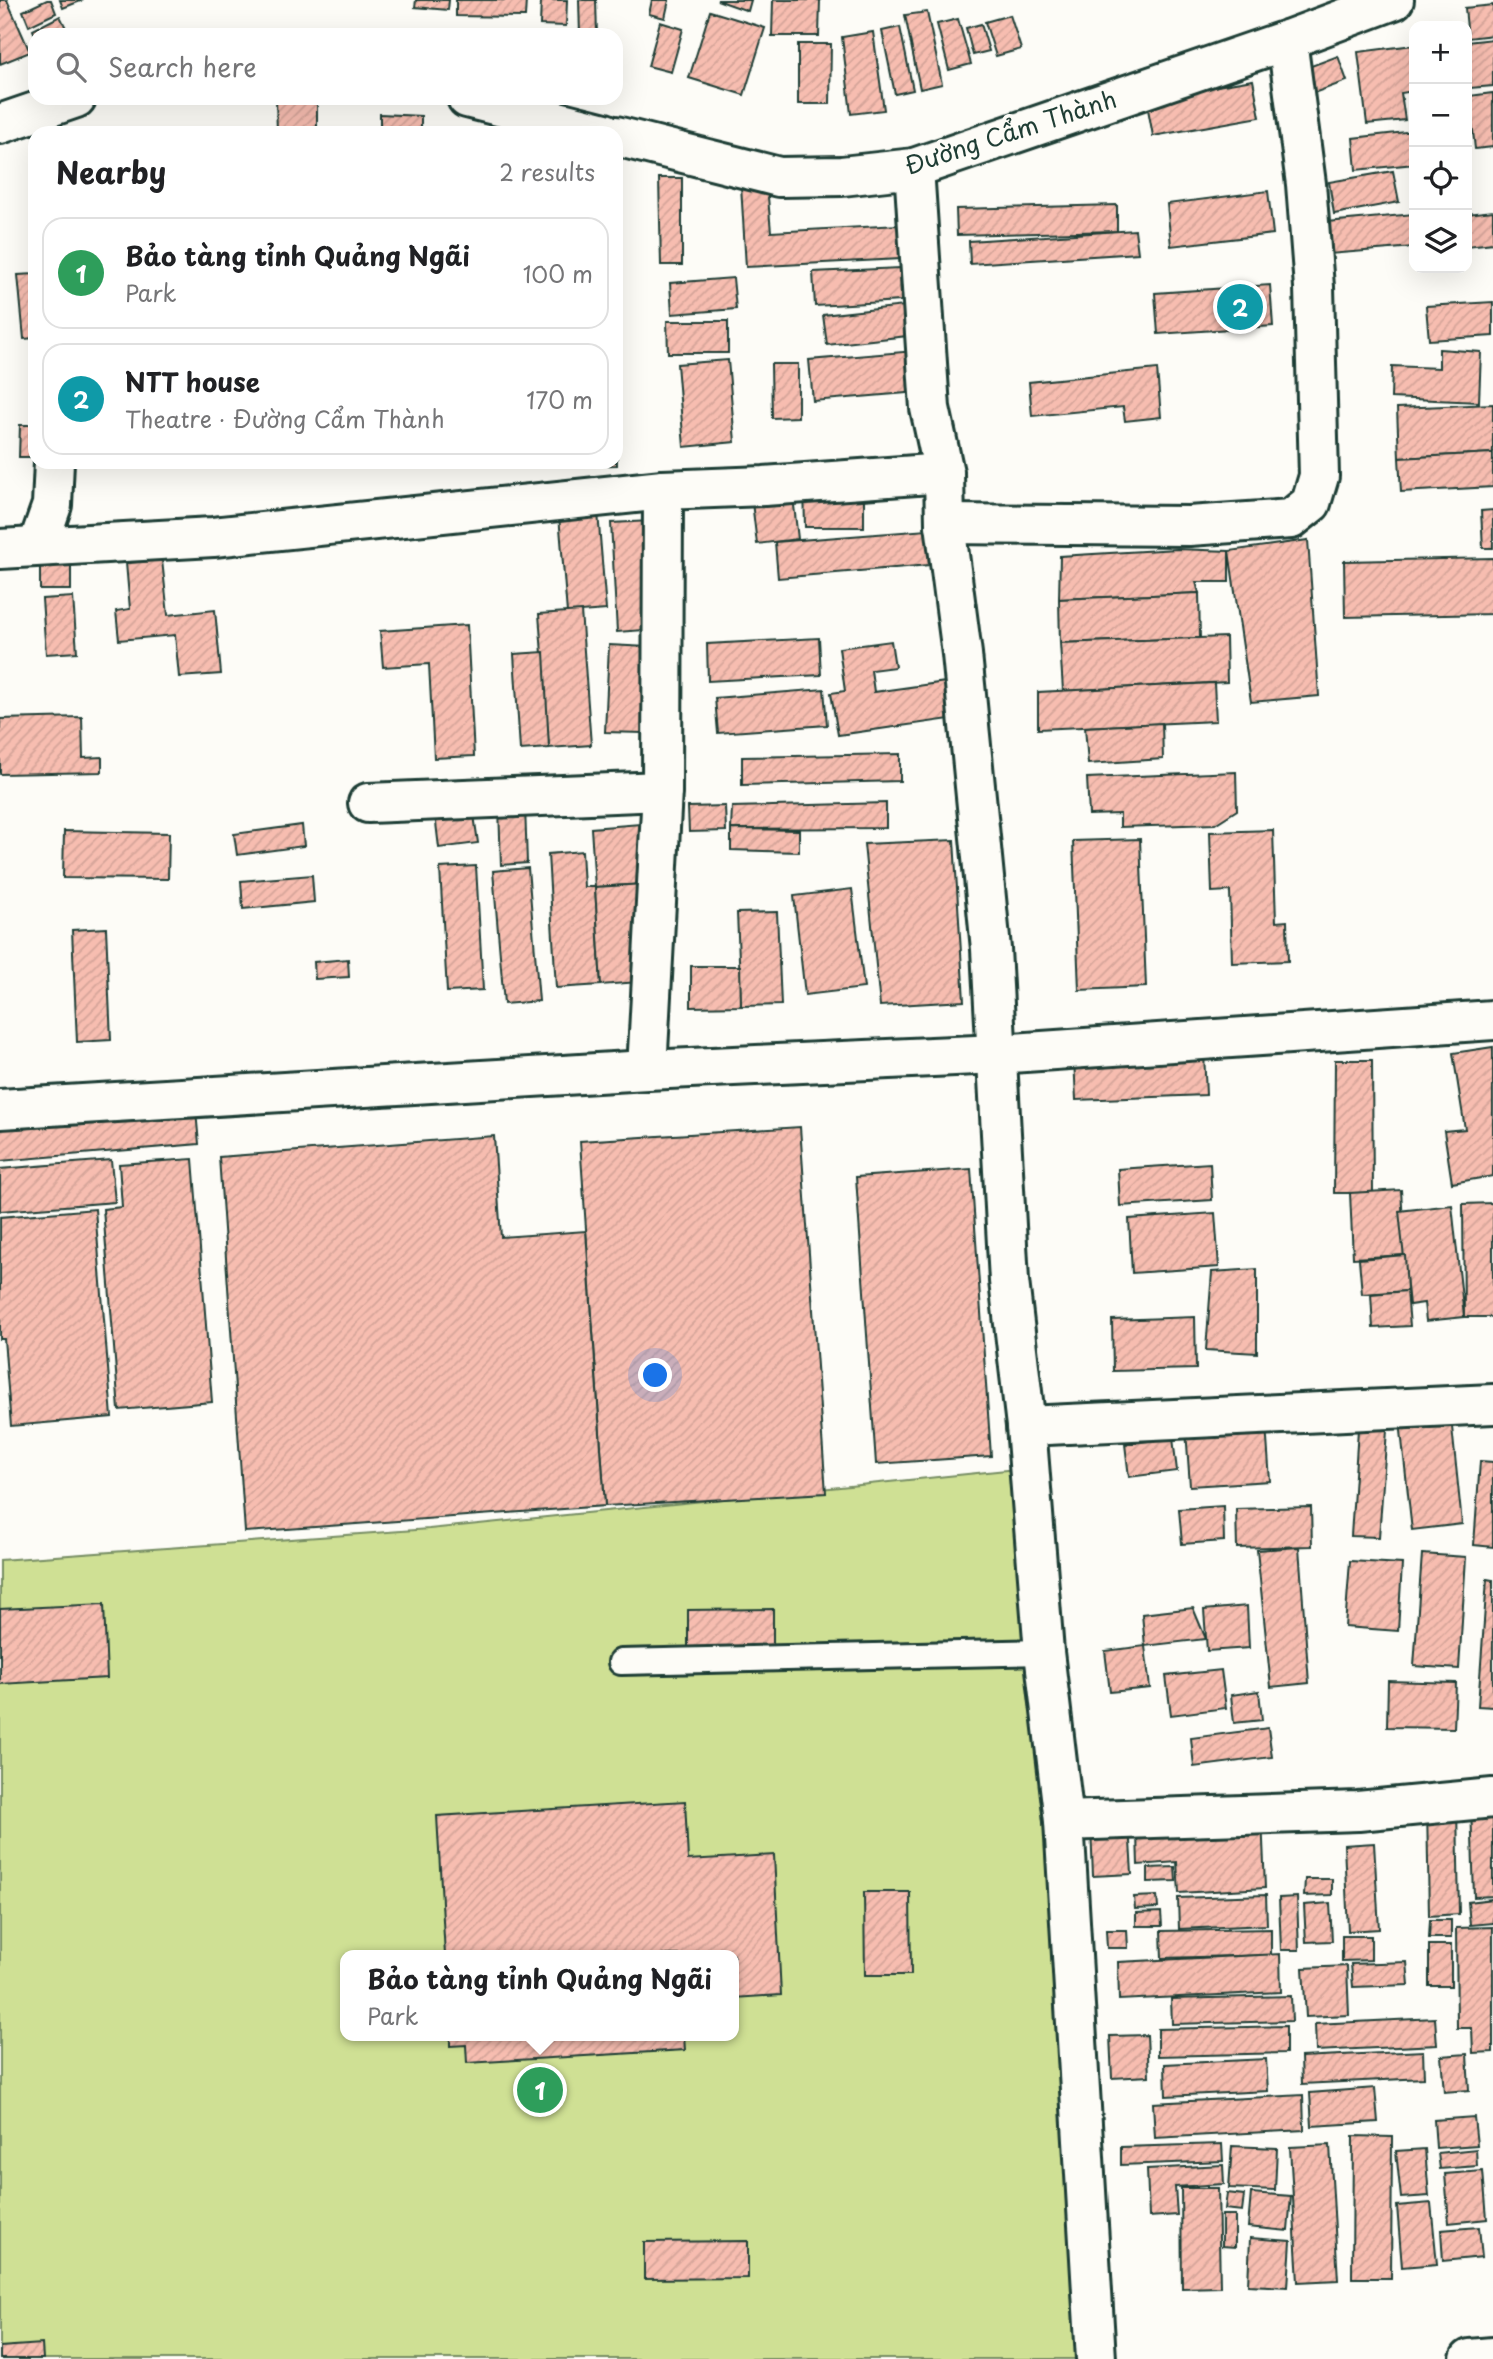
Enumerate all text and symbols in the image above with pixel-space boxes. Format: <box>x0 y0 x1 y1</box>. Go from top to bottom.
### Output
map controls <box>1409 21 1472 273</box>
button: + <box>1409 21 1472 84</box>
search box <box>28 28 623 105</box>
text: Search here <box>108 47 257 86</box>
icon: search <box>52 48 90 86</box>
street label: Đường Cẩm Thành <box>900 80 1121 182</box>
button: − <box>1409 84 1472 147</box>
button: locate <box>1409 147 1472 210</box>
text: Nearby <box>56 149 166 194</box>
text: 2 results <box>499 154 595 189</box>
button: layers <box>1409 210 1472 273</box>
text: Bảo tàng tỉnh Quảng Ngãi <box>125 236 470 275</box>
text: 1 <box>76 256 87 291</box>
text: 100 m <box>523 256 593 291</box>
text: Park <box>125 275 176 310</box>
pin: 2 <box>1217 281 1263 333</box>
text: NTT house <box>125 362 260 401</box>
text: 2 <box>73 382 89 417</box>
text: 170 m <box>526 382 593 417</box>
text: Theatre · Đường Cẩm Thành <box>125 401 445 436</box>
your location <box>638 1358 672 1392</box>
popup <box>340 1950 739 2041</box>
text: Bảo tàng tỉnh Quảng Ngãi <box>367 1959 712 1998</box>
text: Park <box>367 1998 418 2033</box>
pin: 1 <box>517 2064 563 2116</box>

